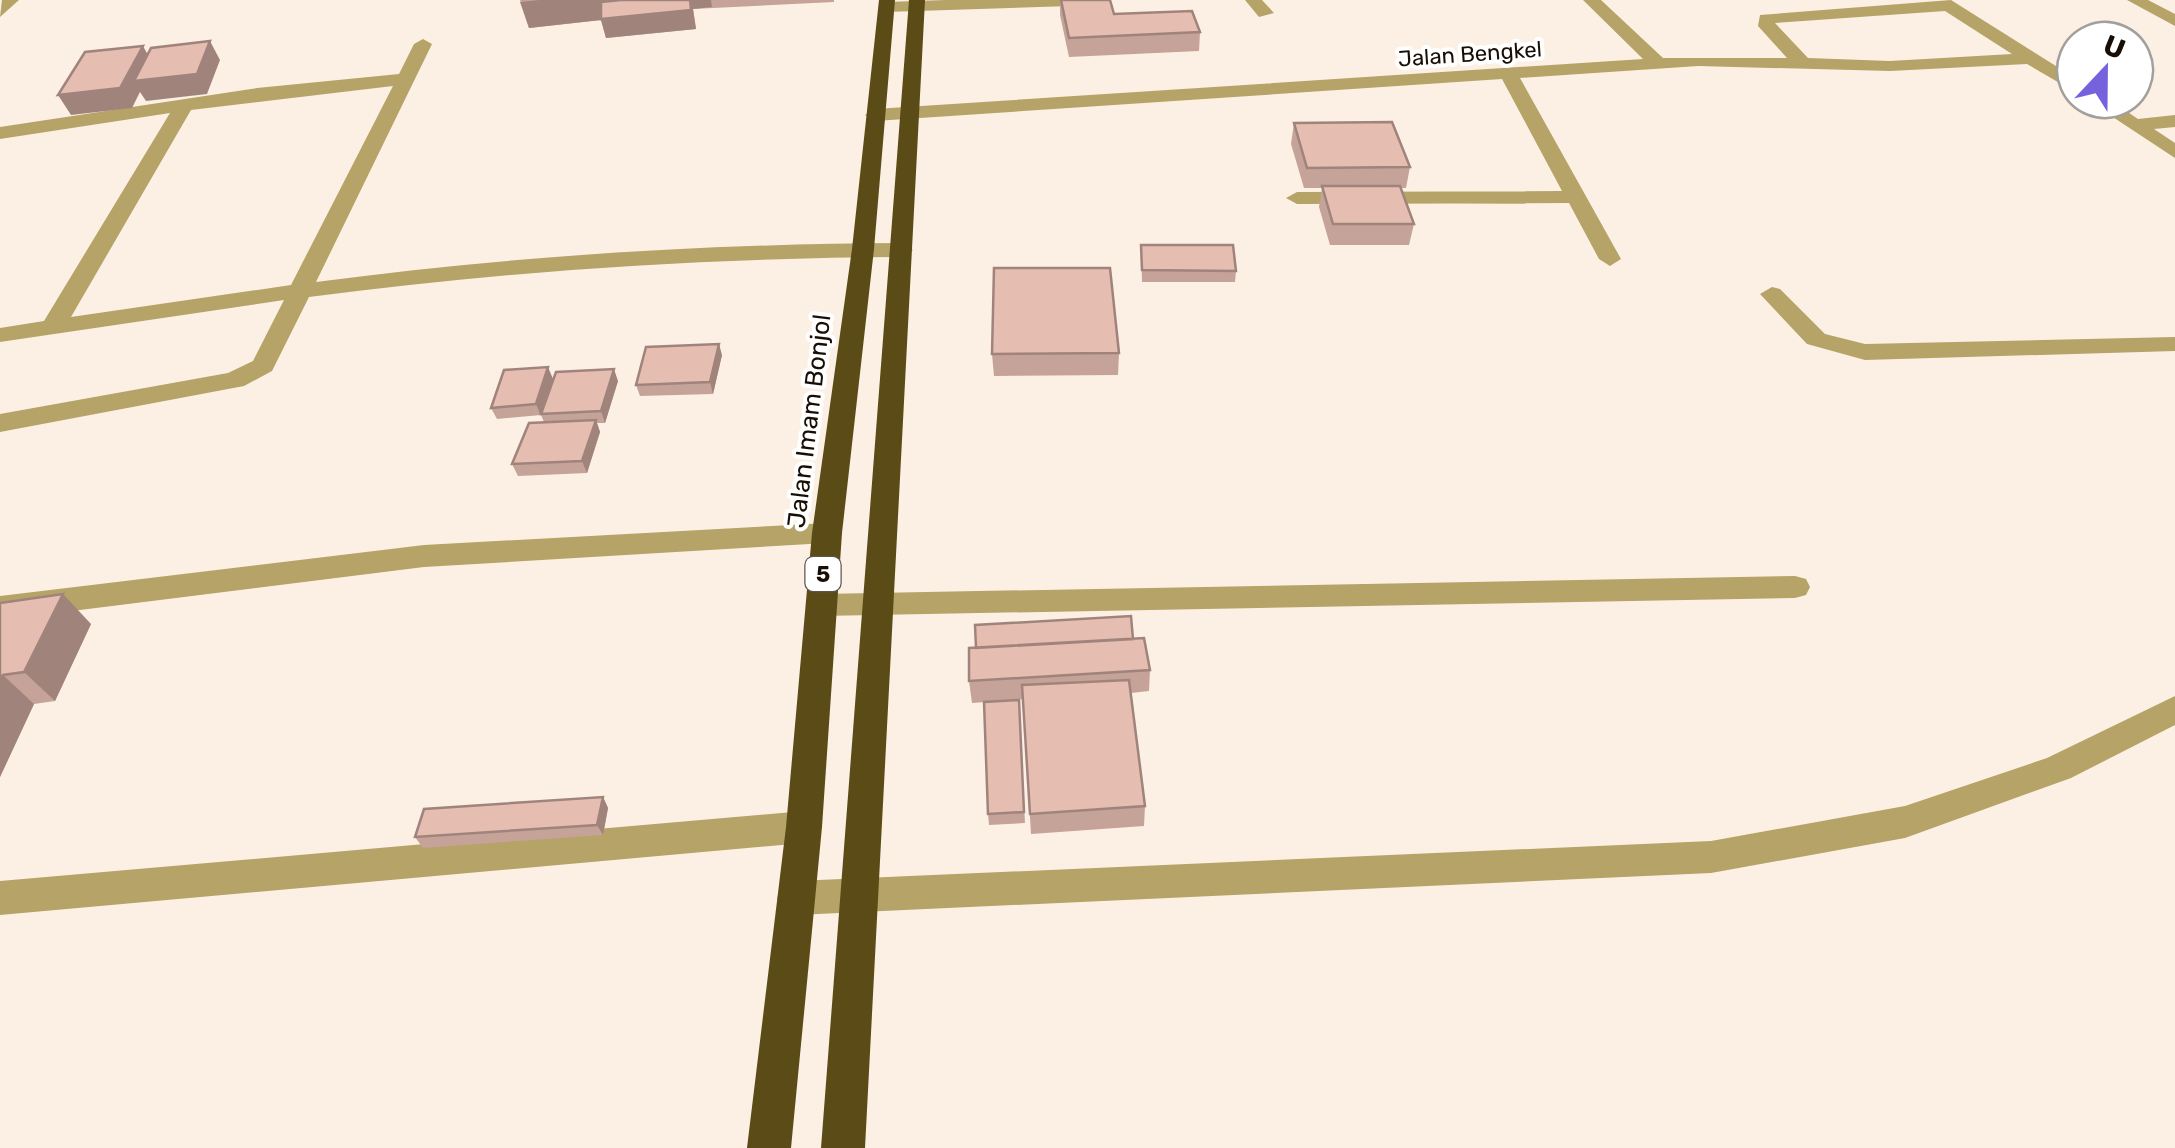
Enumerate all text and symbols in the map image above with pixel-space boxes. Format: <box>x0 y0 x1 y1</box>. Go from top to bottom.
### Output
north arrow <box>2055 20 2155 120</box>
text: U <box>2099 28 2130 66</box>
street label: Jalan Bengkel <box>1397 36 1543 72</box>
street label: Jalan Imam Bonjol <box>782 313 836 529</box>
road number: 5 <box>806 557 840 591</box>

